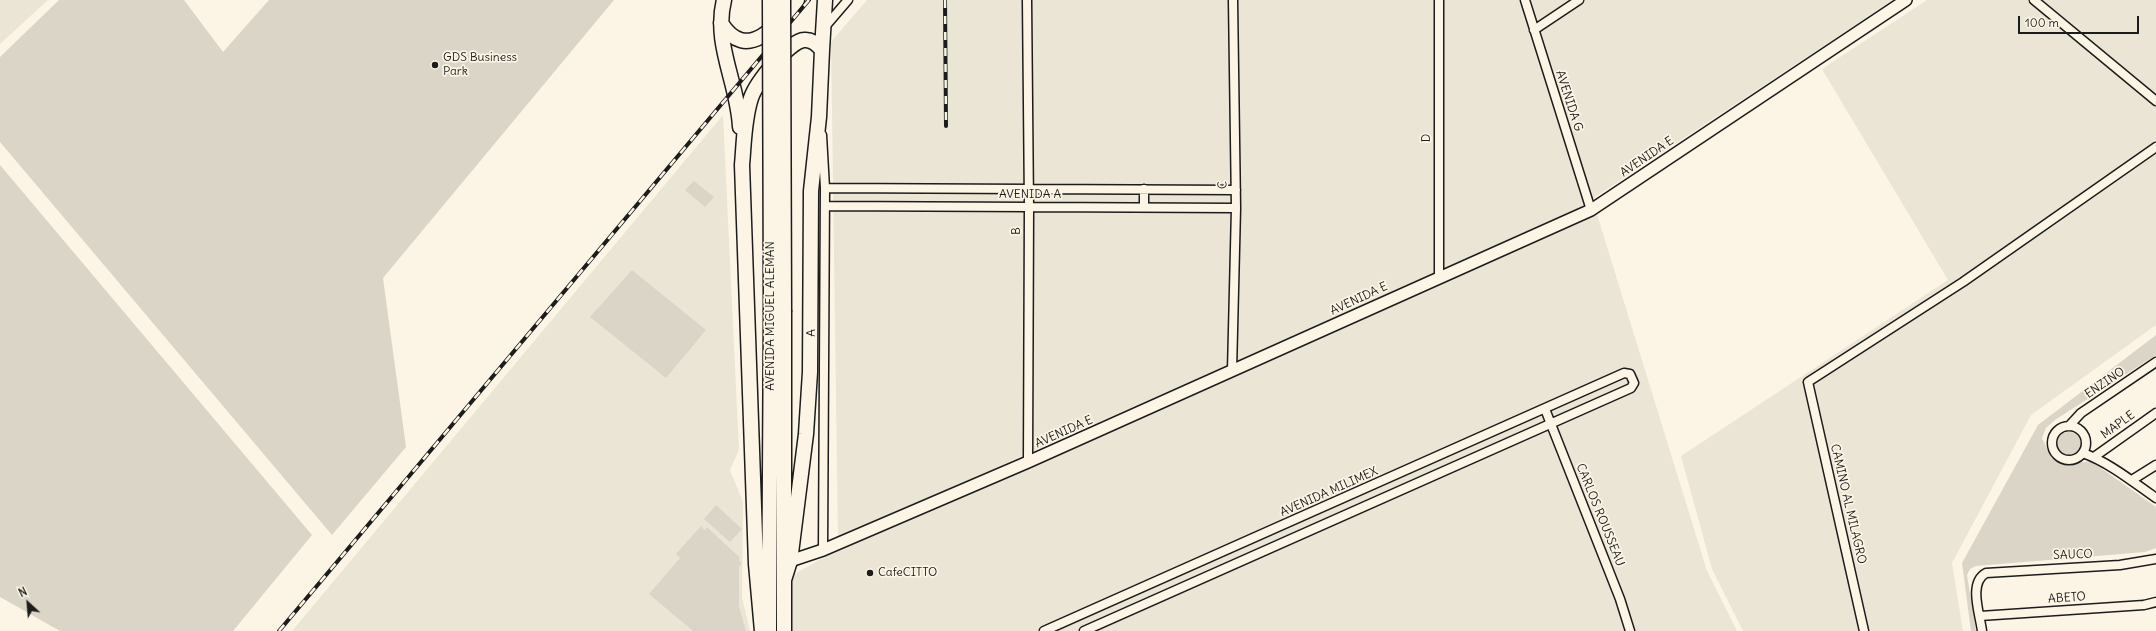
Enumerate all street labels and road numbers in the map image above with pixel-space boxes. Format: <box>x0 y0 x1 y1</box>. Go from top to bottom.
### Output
street label: AVENIDA G <box>1552 69 1586 133</box>
street label: D <box>1420 134 1434 142</box>
street label: AVENIDA E <box>1617 134 1677 180</box>
street label: C <box>1216 181 1230 189</box>
street label: AVENIDA A <box>999 188 1061 202</box>
street label: B <box>1010 227 1024 235</box>
street label: AVENIDA MIGUEL ALEMÁN <box>764 241 778 391</box>
street label: AVENIDA E <box>1328 279 1390 319</box>
street label: A <box>805 329 819 337</box>
street label: ENZINO <box>2082 364 2128 402</box>
street label: MAPLE <box>2098 408 2138 442</box>
street label: AVENIDA E <box>1033 413 1095 451</box>
street label: CAMINO AL MILAGRO <box>1827 443 1869 565</box>
street label: CARLOS ROUSSEAU <box>1573 462 1627 568</box>
street label: AVENIDA MILIMEX <box>1278 464 1380 520</box>
street label: SAUCO <box>2053 547 2093 563</box>
street label: ABETO <box>2048 589 2086 607</box>

